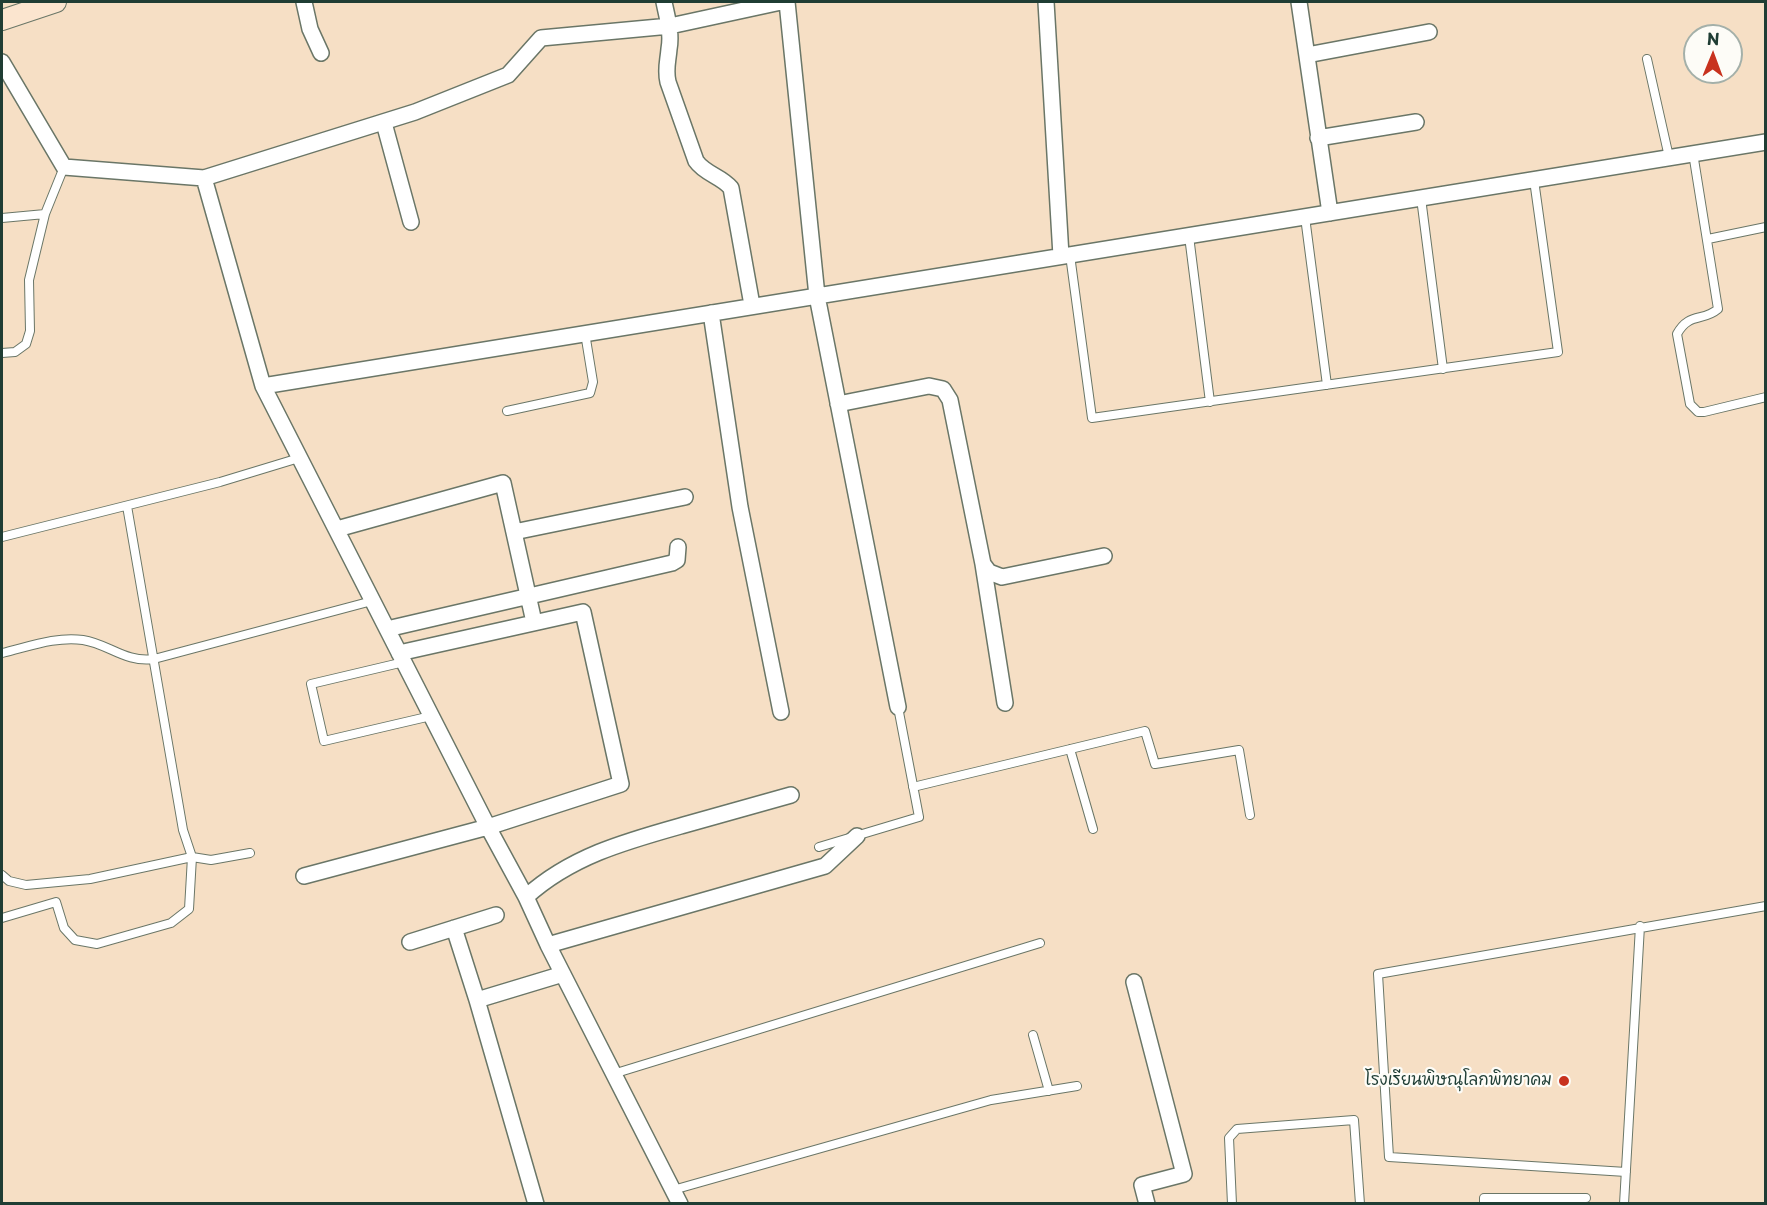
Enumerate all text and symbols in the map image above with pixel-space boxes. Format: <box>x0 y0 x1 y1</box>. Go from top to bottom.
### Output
north arrow <box>1683 24 1743 84</box>
text: N <box>1707 26 1720 50</box>
place label: โรงเรียนพิษณุโลกพิทยาคม <box>1365 1071 1552 1091</box>
marker: โรงเรียนพิษณุโลกพิทยาคม <box>1557 1074 1571 1088</box>

